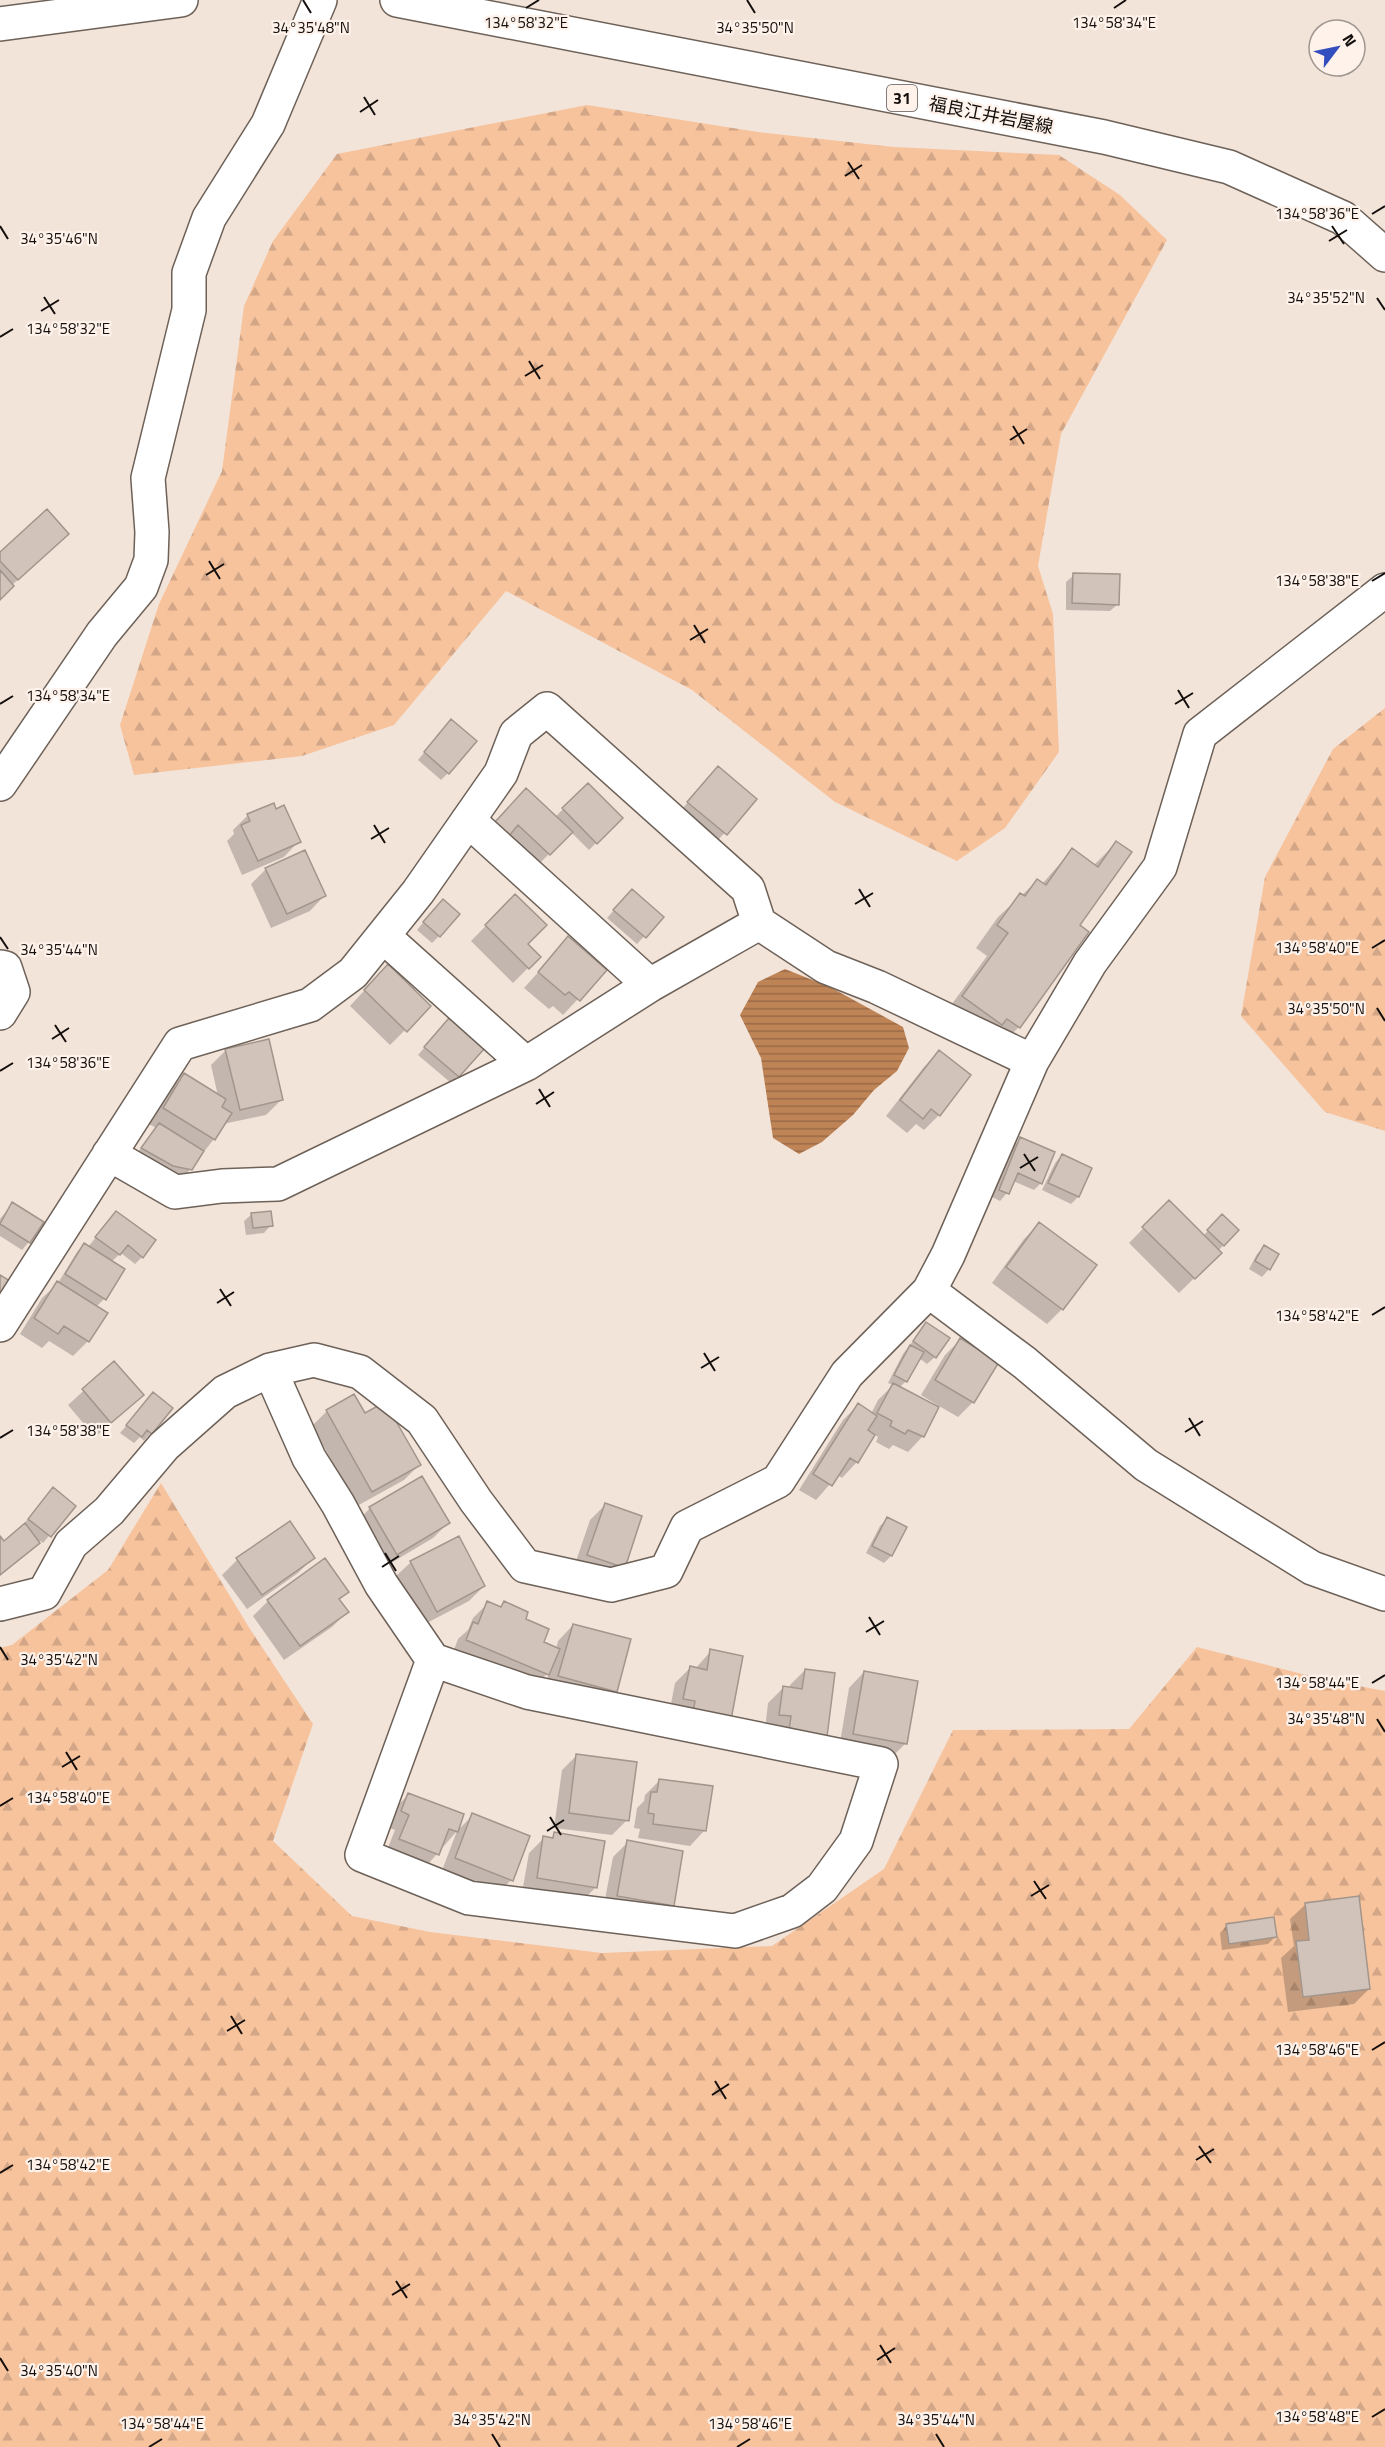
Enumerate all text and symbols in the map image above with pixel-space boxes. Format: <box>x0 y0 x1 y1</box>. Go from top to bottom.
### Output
text: 134°58'32"E <box>484 11 568 34</box>
text: 134°58'34"E <box>1072 11 1156 34</box>
text: 34°35'48"N <box>272 16 350 39</box>
text: 34°35'50"N <box>716 16 794 39</box>
north arrow <box>1307 18 1367 78</box>
text: N <box>1337 29 1363 51</box>
road number: 31 <box>887 85 917 111</box>
street label: 福良江井岩屋線 <box>927 90 1055 140</box>
text: 134°58'36"E <box>1275 202 1359 225</box>
text: 34°35'46"N <box>20 227 98 250</box>
text: 34°35'52"N <box>1287 286 1365 309</box>
text: 134°58'32"E <box>26 317 110 340</box>
text: 134°58'38"E <box>1275 569 1359 592</box>
text: 134°58'34"E <box>26 684 110 707</box>
text: 134°58'40"E <box>1275 936 1359 959</box>
text: 34°35'44"N <box>20 938 98 961</box>
text: 34°35'50"N <box>1287 997 1365 1020</box>
text: 134°58'36"E <box>26 1051 110 1074</box>
text: 134°58'42"E <box>1275 1304 1359 1327</box>
text: 134°58'38"E <box>26 1419 110 1442</box>
text: 34°35'42"N <box>20 1648 98 1671</box>
text: 134°58'44"E <box>1275 1671 1359 1694</box>
text: 34°35'48"N <box>1287 1707 1365 1730</box>
text: 134°58'40"E <box>26 1786 110 1809</box>
text: 134°58'46"E <box>1275 2038 1359 2061</box>
text: 134°58'42"E <box>26 2153 110 2176</box>
text: 34°35'40"N <box>20 2359 98 2382</box>
text: 134°58'48"E <box>1275 2405 1359 2428</box>
text: 34°35'42"N <box>453 2408 531 2431</box>
text: 34°35'44"N <box>897 2408 975 2431</box>
text: 134°58'44"E <box>120 2412 204 2435</box>
text: 134°58'46"E <box>708 2412 792 2435</box>

